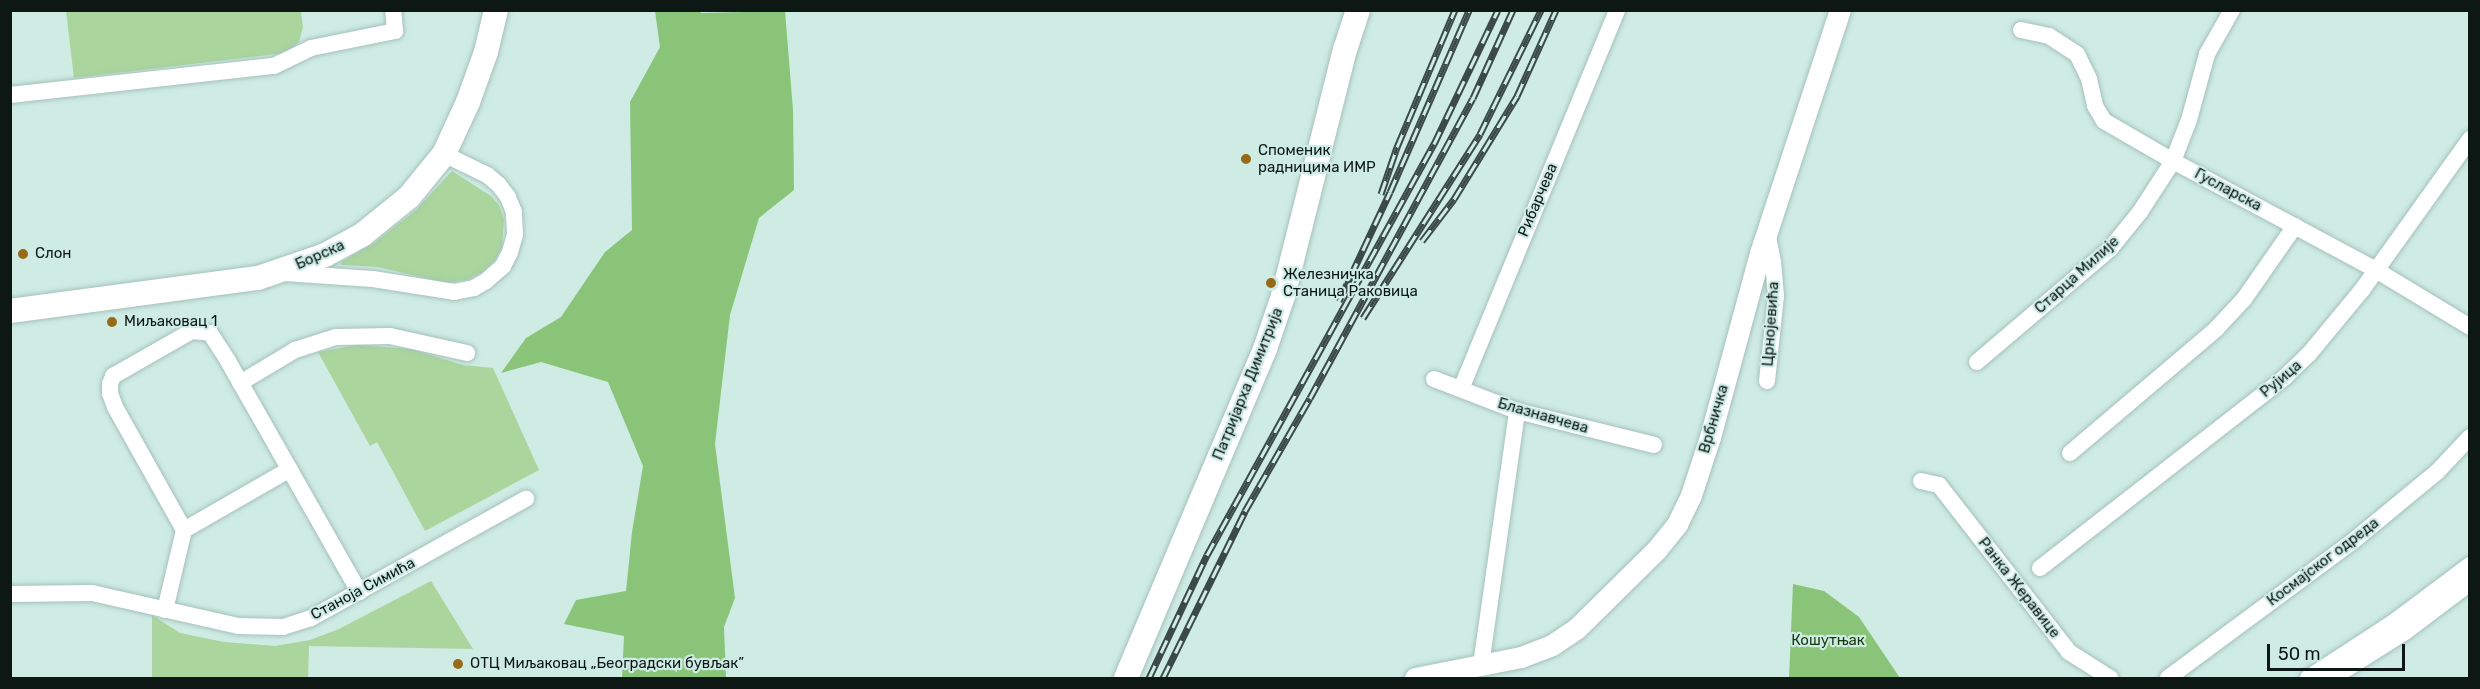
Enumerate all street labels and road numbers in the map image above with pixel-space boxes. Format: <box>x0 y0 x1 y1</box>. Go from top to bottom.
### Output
street label: Рибарчева <box>1514 161 1562 239</box>
street label: Гусларска <box>2191 165 2265 215</box>
street label: Старца Милије <box>2031 232 2123 318</box>
street label: Борска <box>293 236 347 274</box>
street label: Црнојевића <box>1759 281 1783 367</box>
street label: Патријарха Димитрија <box>1209 305 1287 463</box>
street label: Рујица <box>2257 357 2305 401</box>
street label: Врбничка <box>1696 383 1732 455</box>
street label: Блазнавчева <box>1496 394 1590 438</box>
street label: Космајског одреда <box>2264 514 2382 610</box>
street label: Ранка Жеравице <box>1974 534 2064 642</box>
street label: Станоја Симића <box>308 554 418 624</box>

